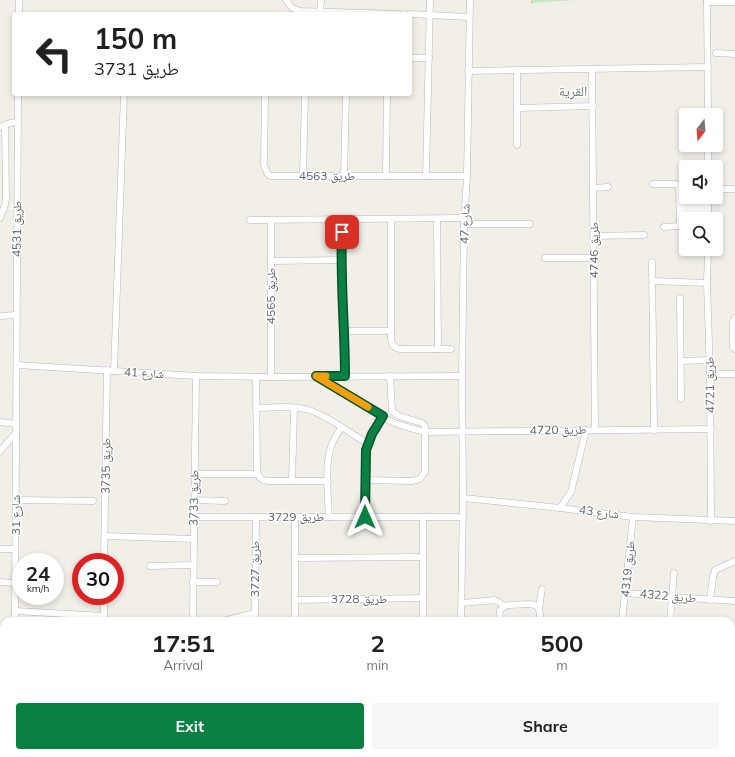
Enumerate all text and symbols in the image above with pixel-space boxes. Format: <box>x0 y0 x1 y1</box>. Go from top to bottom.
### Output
text: 150 m <box>94 21 177 56</box>
icon: left <box>28 28 80 80</box>
text: طريق 3731 <box>94 57 179 80</box>
district label: القرية <box>559 82 587 100</box>
north arrow <box>679 108 723 152</box>
map controls <box>679 108 723 256</box>
button: sound <box>679 160 723 204</box>
street label: طريق 4563 <box>299 168 355 183</box>
street label: طريق 4531 <box>9 201 25 257</box>
street label: شارع 47 <box>456 203 474 244</box>
button: search <box>679 212 723 256</box>
pin <box>325 215 359 249</box>
icon: arrive <box>331 221 353 243</box>
street label: طريق 4746 <box>586 222 601 278</box>
street label: طريق 4565 <box>263 268 278 324</box>
street label: طريق 4721 <box>702 357 718 413</box>
street label: شارع 41 <box>123 364 165 382</box>
street label: طريق 4720 <box>530 422 586 438</box>
street label: طريق 3735 <box>98 438 114 494</box>
street label: طريق 3733 <box>186 470 202 526</box>
street label: شارع 31 <box>8 495 24 535</box>
position arrow <box>344 496 386 538</box>
street label: شارع 43 <box>578 502 620 522</box>
street label: طريق 3729 <box>268 509 324 524</box>
street label: طريق 4319 <box>617 540 638 598</box>
street label: طريق 3727 <box>247 541 262 597</box>
speed limit sign: 30 <box>72 553 124 605</box>
text: 24 <box>26 561 50 586</box>
text: km/h <box>27 582 49 595</box>
street label: طريق 4322 <box>639 586 697 606</box>
street label: طريق 3728 <box>331 591 387 606</box>
text: 17:51 <box>152 628 215 658</box>
text: 2 <box>370 628 385 658</box>
text: 500 <box>540 628 583 658</box>
text: Arrival <box>163 657 203 673</box>
text: min <box>367 657 389 673</box>
text: m <box>556 657 568 673</box>
button: Exit <box>16 703 364 749</box>
button: Share <box>372 703 719 749</box>

